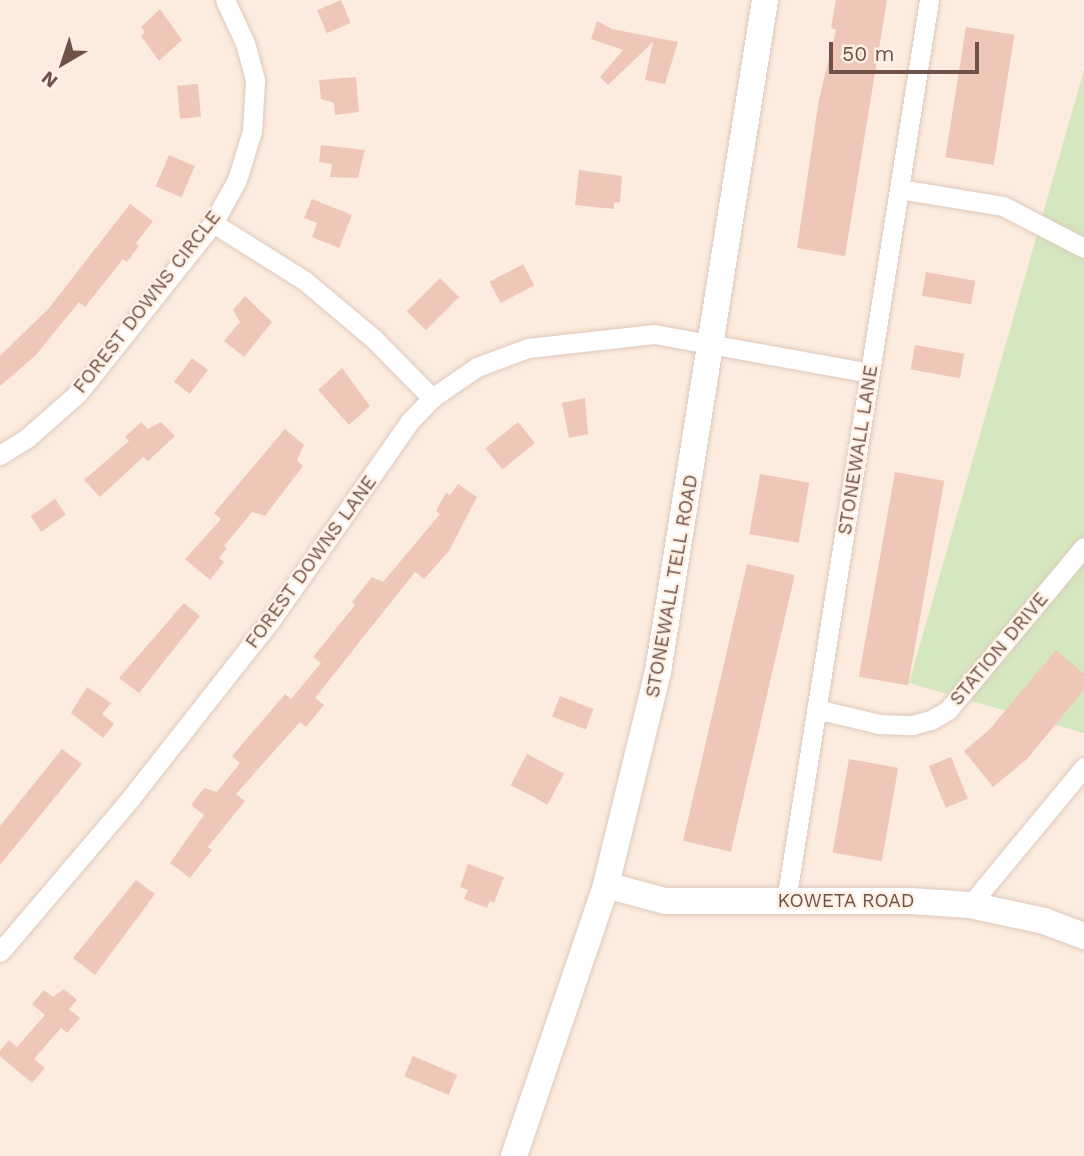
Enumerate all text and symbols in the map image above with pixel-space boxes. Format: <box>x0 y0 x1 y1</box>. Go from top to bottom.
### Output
north arrow <box>28 28 98 98</box>
scale bar <box>832 28 982 72</box>
text: 50 m <box>842 41 894 66</box>
text: N <box>37 66 62 93</box>
street label: FOREST DOWNS CIRCLE <box>68 206 226 398</box>
street label: STONEWALL LANE <box>833 363 883 537</box>
street label: FOREST DOWNS LANE <box>241 471 381 653</box>
street label: STONEWALL TELL ROAD <box>641 472 703 700</box>
street label: STATION DRIVE <box>945 588 1053 710</box>
street label: KOWETA ROAD <box>777 890 915 912</box>

